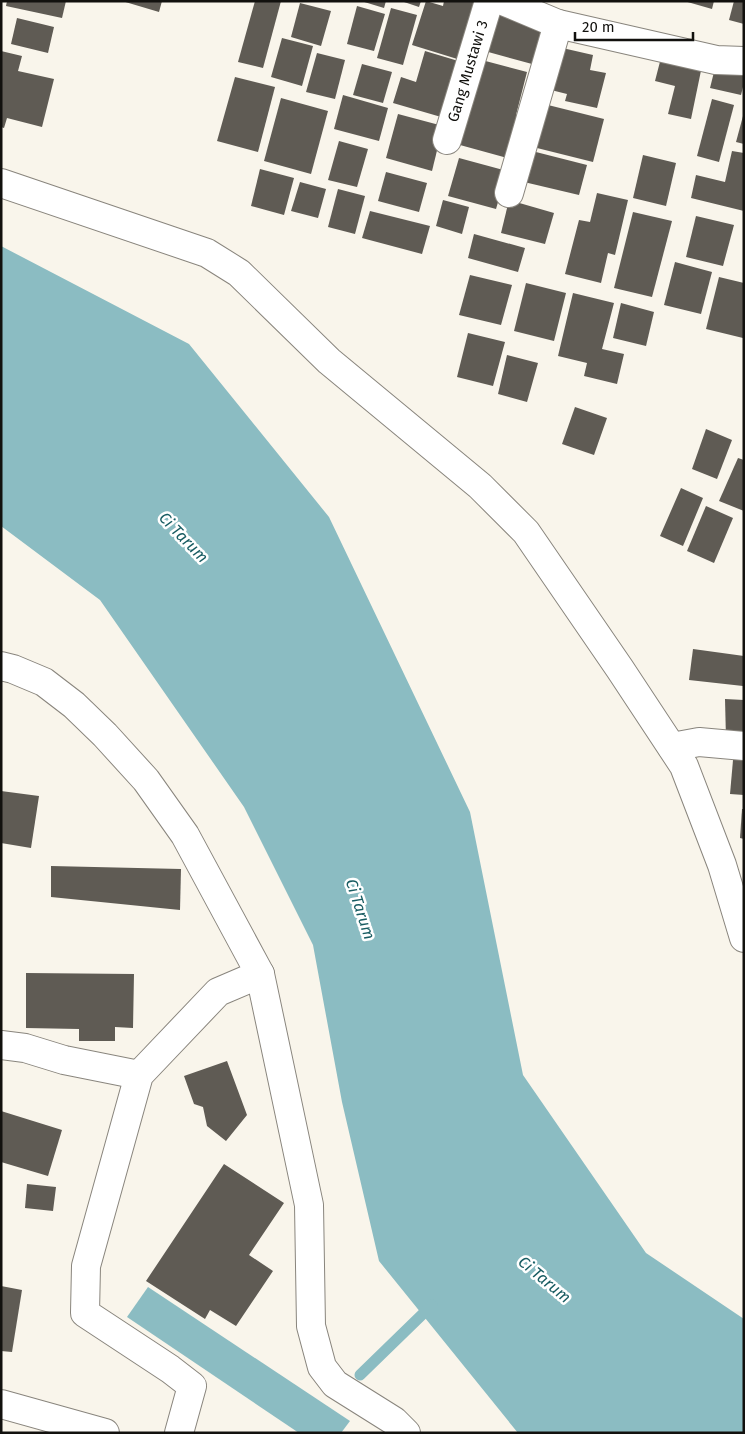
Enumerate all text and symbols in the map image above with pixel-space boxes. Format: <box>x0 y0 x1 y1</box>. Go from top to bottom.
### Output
scale bar <box>575 10 692 42</box>
street label: Gang Mustawi 3 <box>444 18 492 124</box>
text: 20 m <box>582 18 615 36</box>
water label: Ci Tarum <box>155 508 212 567</box>
water label: Ci Tarum <box>342 876 379 942</box>
water label: Ci Tarum <box>515 1252 575 1307</box>

